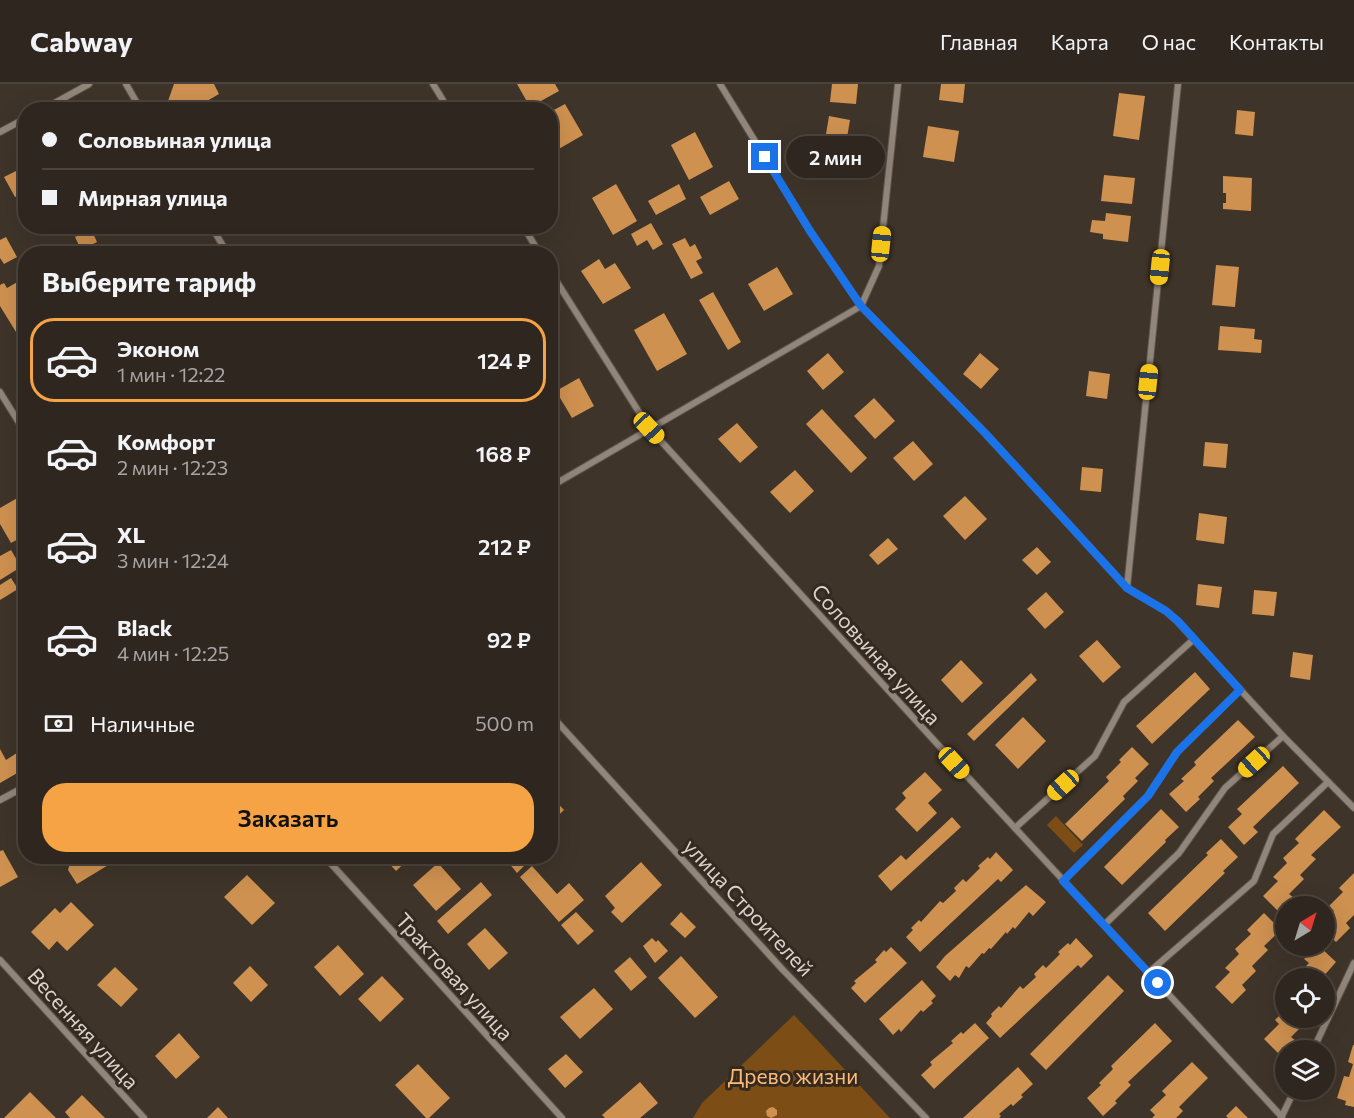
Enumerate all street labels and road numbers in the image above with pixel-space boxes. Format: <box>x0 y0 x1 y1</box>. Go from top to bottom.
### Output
street label: Соловьиная улица <box>807 578 947 730</box>
street label: улица Строителей <box>679 833 819 981</box>
street label: Трактовая улица <box>391 907 519 1045</box>
street label: Весенняя улица <box>23 963 145 1093</box>

